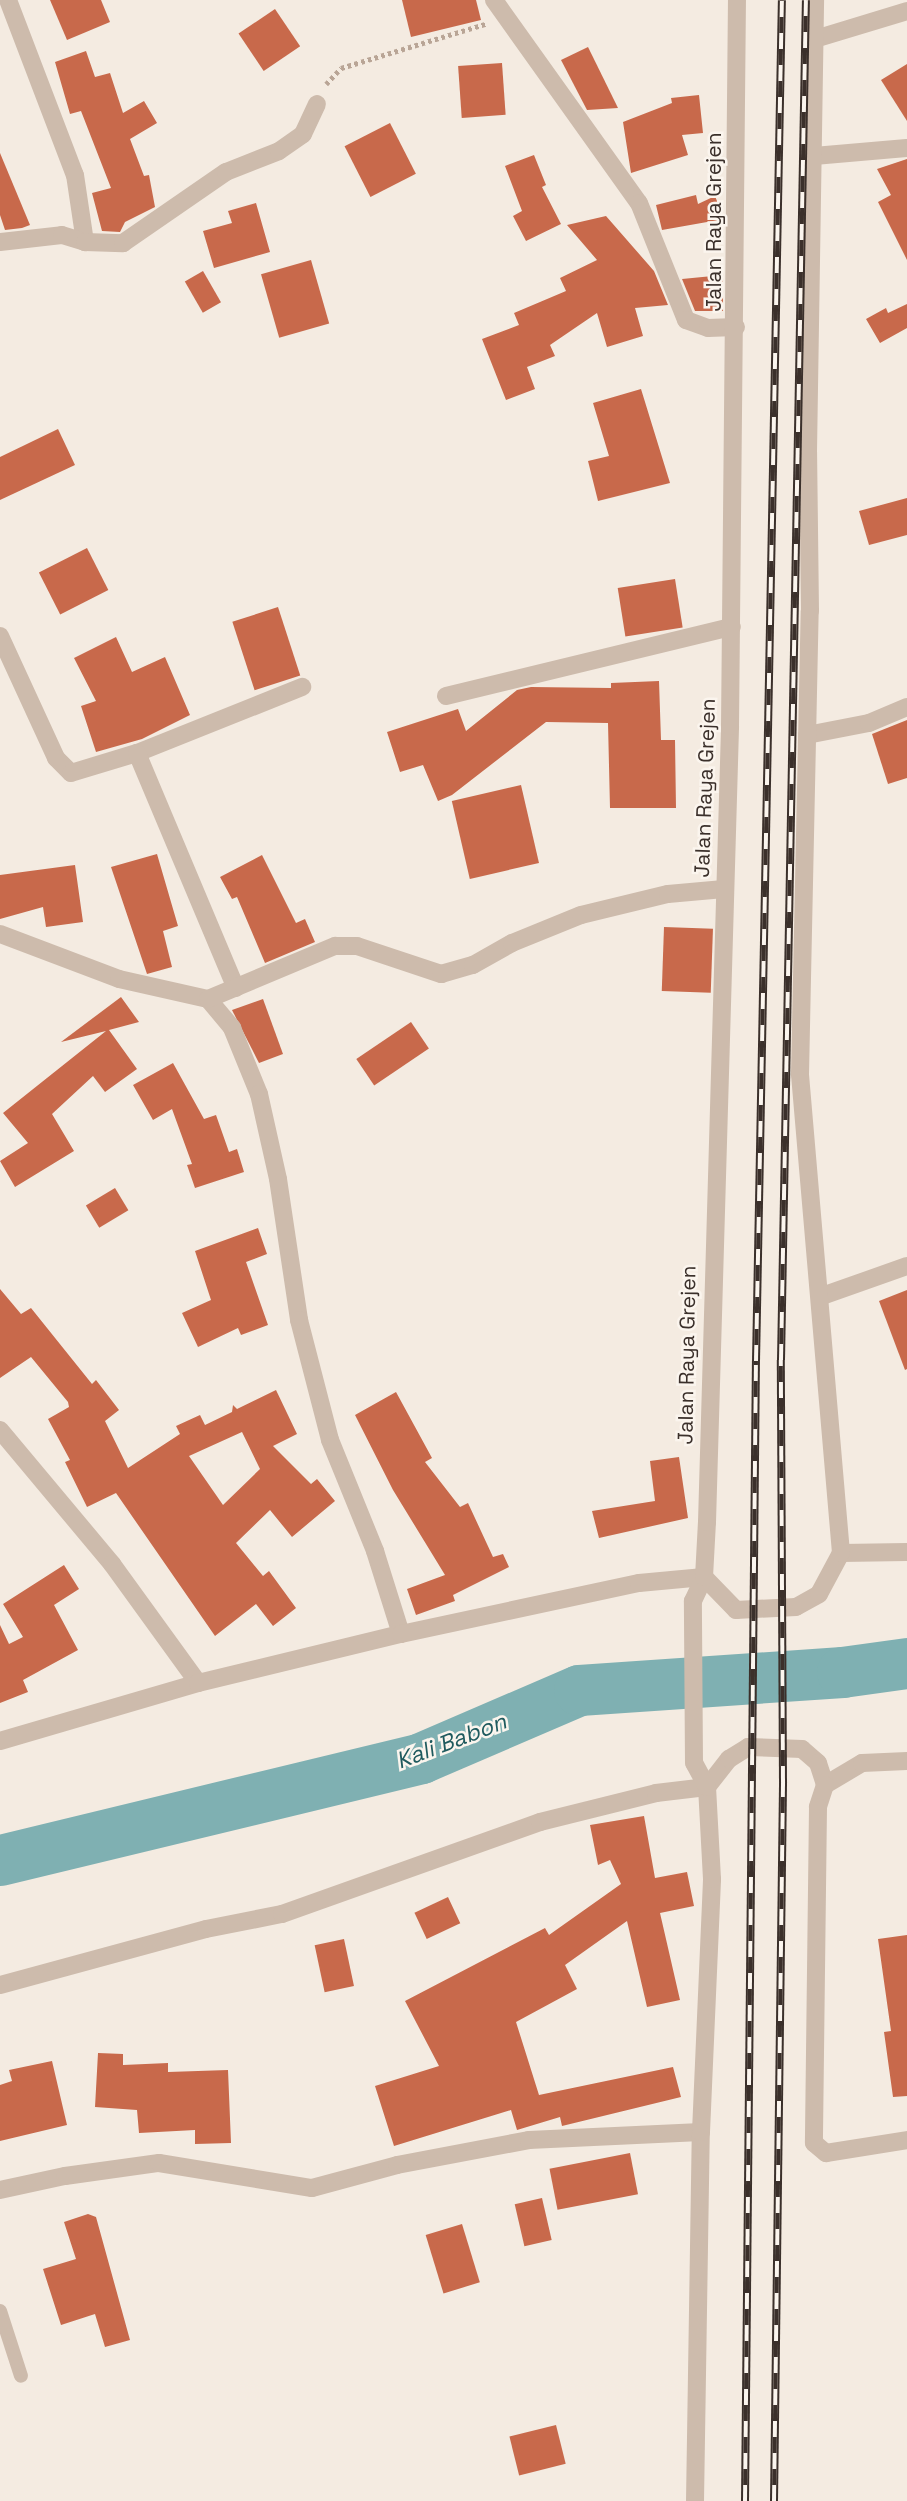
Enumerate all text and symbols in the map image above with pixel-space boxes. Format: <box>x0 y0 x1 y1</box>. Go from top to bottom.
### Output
street label: Jalan Raya Grejen <box>701 132 727 312</box>
street label: Jalan Raya Grejen <box>689 698 721 878</box>
street label: Jalan Raya Grejen <box>673 1265 701 1445</box>
water label: Kali Babon <box>392 1707 510 1775</box>

